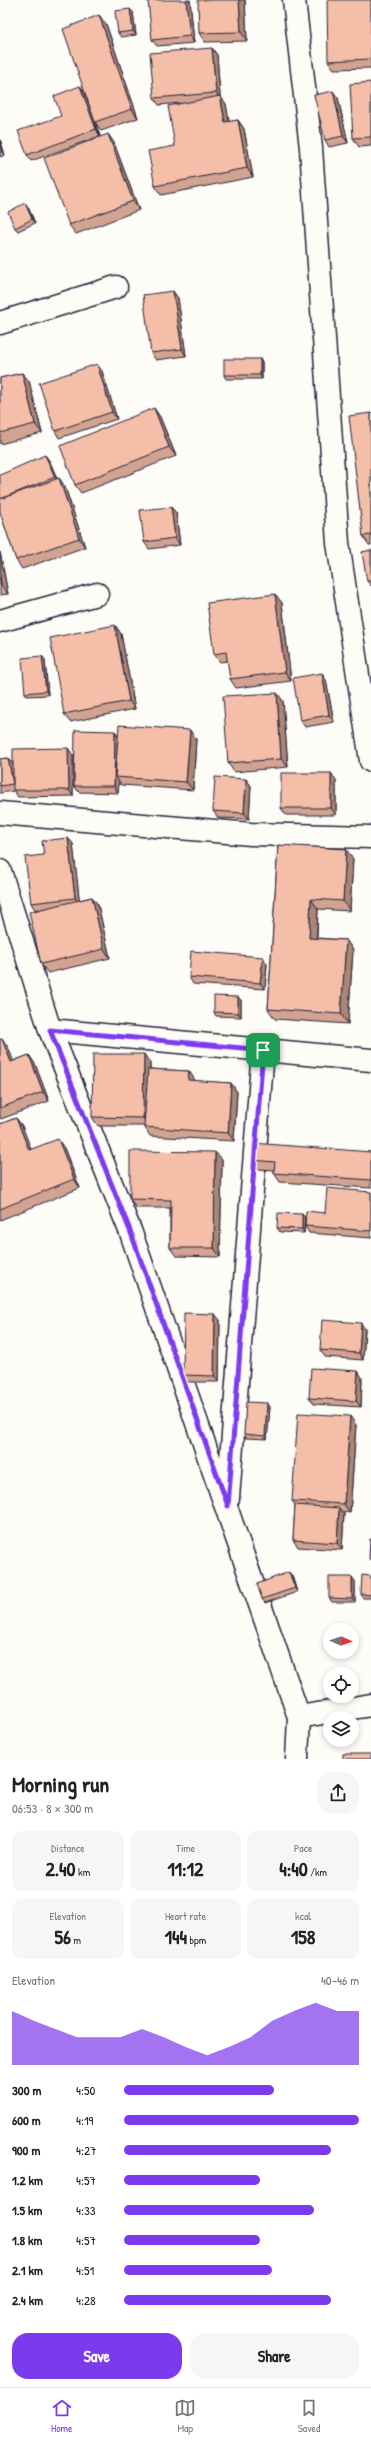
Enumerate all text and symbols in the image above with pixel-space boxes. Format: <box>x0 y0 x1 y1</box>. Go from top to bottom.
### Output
pin <box>246 1033 280 1067</box>
icon: arrive <box>252 1039 274 1061</box>
north arrow <box>323 1623 359 1659</box>
map controls <box>323 1623 359 1747</box>
button: locate <box>323 1667 359 1703</box>
button: layers <box>323 1711 359 1747</box>
text: Morning run <box>12 1769 109 1799</box>
button: share <box>317 1772 359 1814</box>
text: 06:53 · 8 × 300 m <box>12 1799 93 1817</box>
text: Distance <box>51 1841 85 1855</box>
text: Time <box>176 1841 195 1855</box>
text: Pace <box>294 1841 312 1855</box>
text: 2.40 <box>45 1855 76 1882</box>
text: 11:12 <box>168 1855 203 1882</box>
text: 4:40 <box>279 1855 308 1882</box>
text: km <box>76 1865 90 1879</box>
text: /km <box>308 1865 327 1879</box>
text: Elevation <box>50 1909 86 1923</box>
text: Heart rate <box>165 1909 206 1923</box>
text: kcal <box>295 1909 311 1923</box>
text: 56 <box>55 1923 71 1950</box>
text: 144 <box>165 1923 187 1950</box>
text: 158 <box>291 1923 315 1950</box>
text: m <box>71 1933 81 1947</box>
text: bpm <box>187 1933 206 1947</box>
text: Elevation <box>12 1971 55 1989</box>
text: 40–46 m <box>321 1971 359 1989</box>
text: 300 m <box>12 2081 41 2099</box>
text: 4:50 <box>76 2081 95 2099</box>
text: 600 m <box>12 2111 41 2129</box>
text: 4:19 <box>76 2111 93 2129</box>
text: 900 m <box>12 2141 40 2159</box>
text: 4:27 <box>76 2141 96 2159</box>
text: 1.2 km <box>12 2171 43 2189</box>
text: 4:57 <box>76 2171 96 2189</box>
text: 1.5 km <box>12 2201 42 2219</box>
text: 4:33 <box>76 2201 96 2219</box>
text: 1.8 km <box>12 2231 42 2249</box>
text: 4:57 <box>76 2231 96 2249</box>
text: 2.1 km <box>12 2261 43 2279</box>
text: 4:51 <box>76 2261 94 2279</box>
text: 2.4 km <box>12 2291 43 2309</box>
text: 4:28 <box>76 2291 96 2309</box>
button: Save <box>12 2333 182 2379</box>
button: Share <box>190 2333 359 2379</box>
tab: Home <box>51 2397 73 2435</box>
tab: Map <box>174 2397 196 2435</box>
tab: Saved <box>298 2397 320 2435</box>

